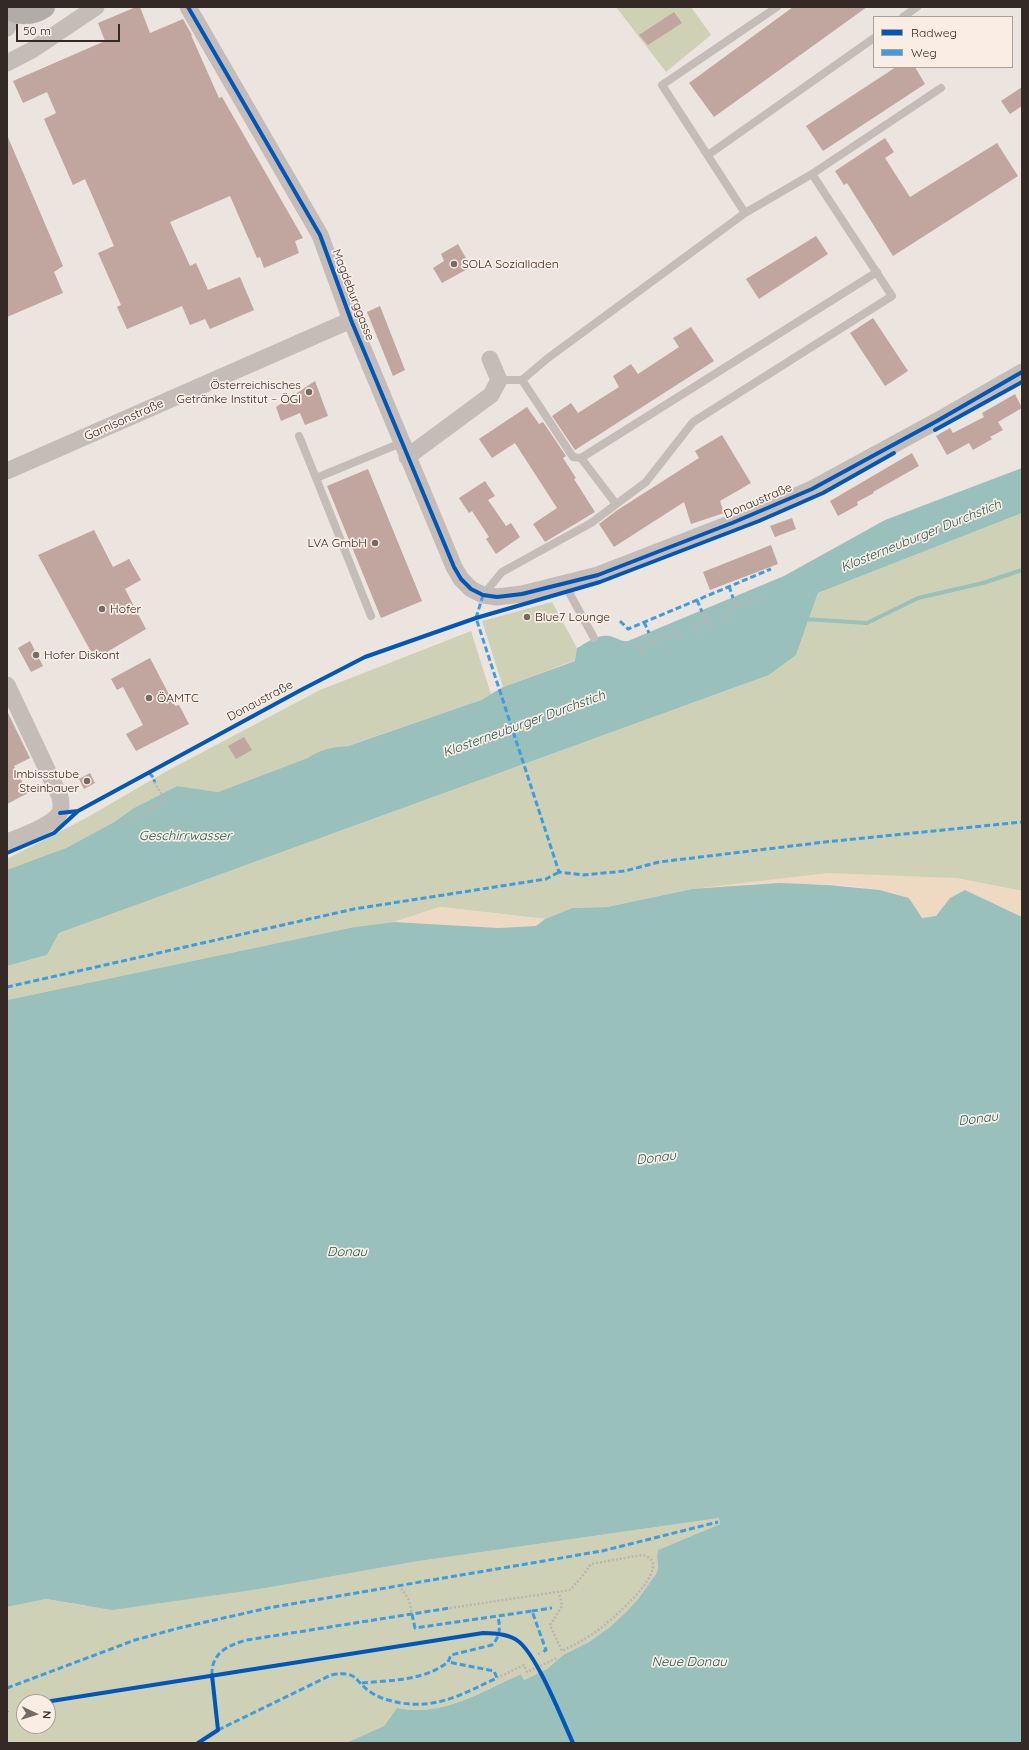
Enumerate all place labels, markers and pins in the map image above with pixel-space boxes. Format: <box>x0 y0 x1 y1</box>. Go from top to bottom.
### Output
place label: SOLA Sozialladen <box>462 257 559 271</box>
marker: SOLA Sozialladen <box>449 259 459 269</box>
place label: Österreichisches Getränke Institut – ÖGI <box>177 378 301 406</box>
marker: Österreichisches Getränke Institut – ÖGI <box>304 387 314 397</box>
place label: LVA GmbH <box>307 536 367 550</box>
marker: LVA GmbH <box>370 538 380 548</box>
place label: Hofer <box>110 602 141 616</box>
marker: Hofer <box>97 604 107 614</box>
place label: Blue7 Lounge <box>535 610 610 624</box>
marker: Blue7 Lounge <box>522 612 532 622</box>
place label: Hofer Diskont <box>44 648 120 662</box>
marker: Hofer Diskont <box>31 650 41 660</box>
place label: ÖAMTC <box>157 691 199 705</box>
marker: ÖAMTC <box>144 693 154 703</box>
place label: Imbissstube Steinbauer <box>13 767 79 795</box>
marker: Imbissstube Steinbauer <box>82 776 92 786</box>

